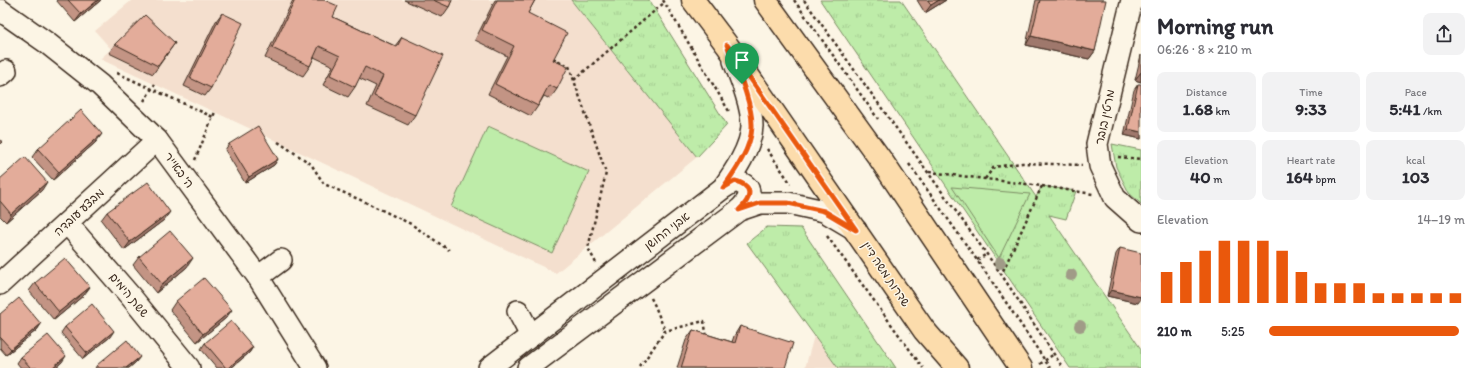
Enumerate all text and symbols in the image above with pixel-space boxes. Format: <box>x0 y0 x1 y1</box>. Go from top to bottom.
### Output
text: Morning run <box>1157 13 1273 40</box>
button: share <box>1423 13 1465 55</box>
text: 06:26 · 8 × 210 m <box>1157 42 1252 57</box>
pin <box>725 43 759 84</box>
icon: arrive <box>731 49 753 71</box>
text: Distance <box>1186 86 1227 99</box>
text: Time <box>1299 86 1323 99</box>
text: Pace <box>1405 86 1427 99</box>
street label: מרטין בובר <box>1092 88 1119 146</box>
text: 1.68 <box>1183 99 1213 119</box>
text: 9:33 <box>1295 99 1327 119</box>
text: 5:41 <box>1389 99 1420 119</box>
text: km <box>1213 105 1230 118</box>
text: /km <box>1420 105 1442 118</box>
street label: ה' באייר <box>161 149 197 191</box>
text: Elevation <box>1184 154 1228 167</box>
text: Heart rate <box>1287 154 1335 167</box>
text: kcal <box>1406 154 1425 167</box>
text: 40 <box>1190 167 1211 187</box>
text: 164 <box>1286 167 1313 187</box>
text: 103 <box>1402 167 1429 187</box>
text: m <box>1211 173 1223 186</box>
text: bpm <box>1313 173 1336 186</box>
street label: מבצע עובדה <box>51 185 107 239</box>
street label: אבני החושן <box>642 209 693 253</box>
text: Elevation <box>1157 212 1209 227</box>
text: 14–19 m <box>1417 212 1465 227</box>
street label: שדרות משה דיין <box>859 239 913 310</box>
street label: ששת הימים <box>106 270 152 320</box>
text: 210 m <box>1157 324 1192 339</box>
text: 5:25 <box>1221 324 1245 339</box>

